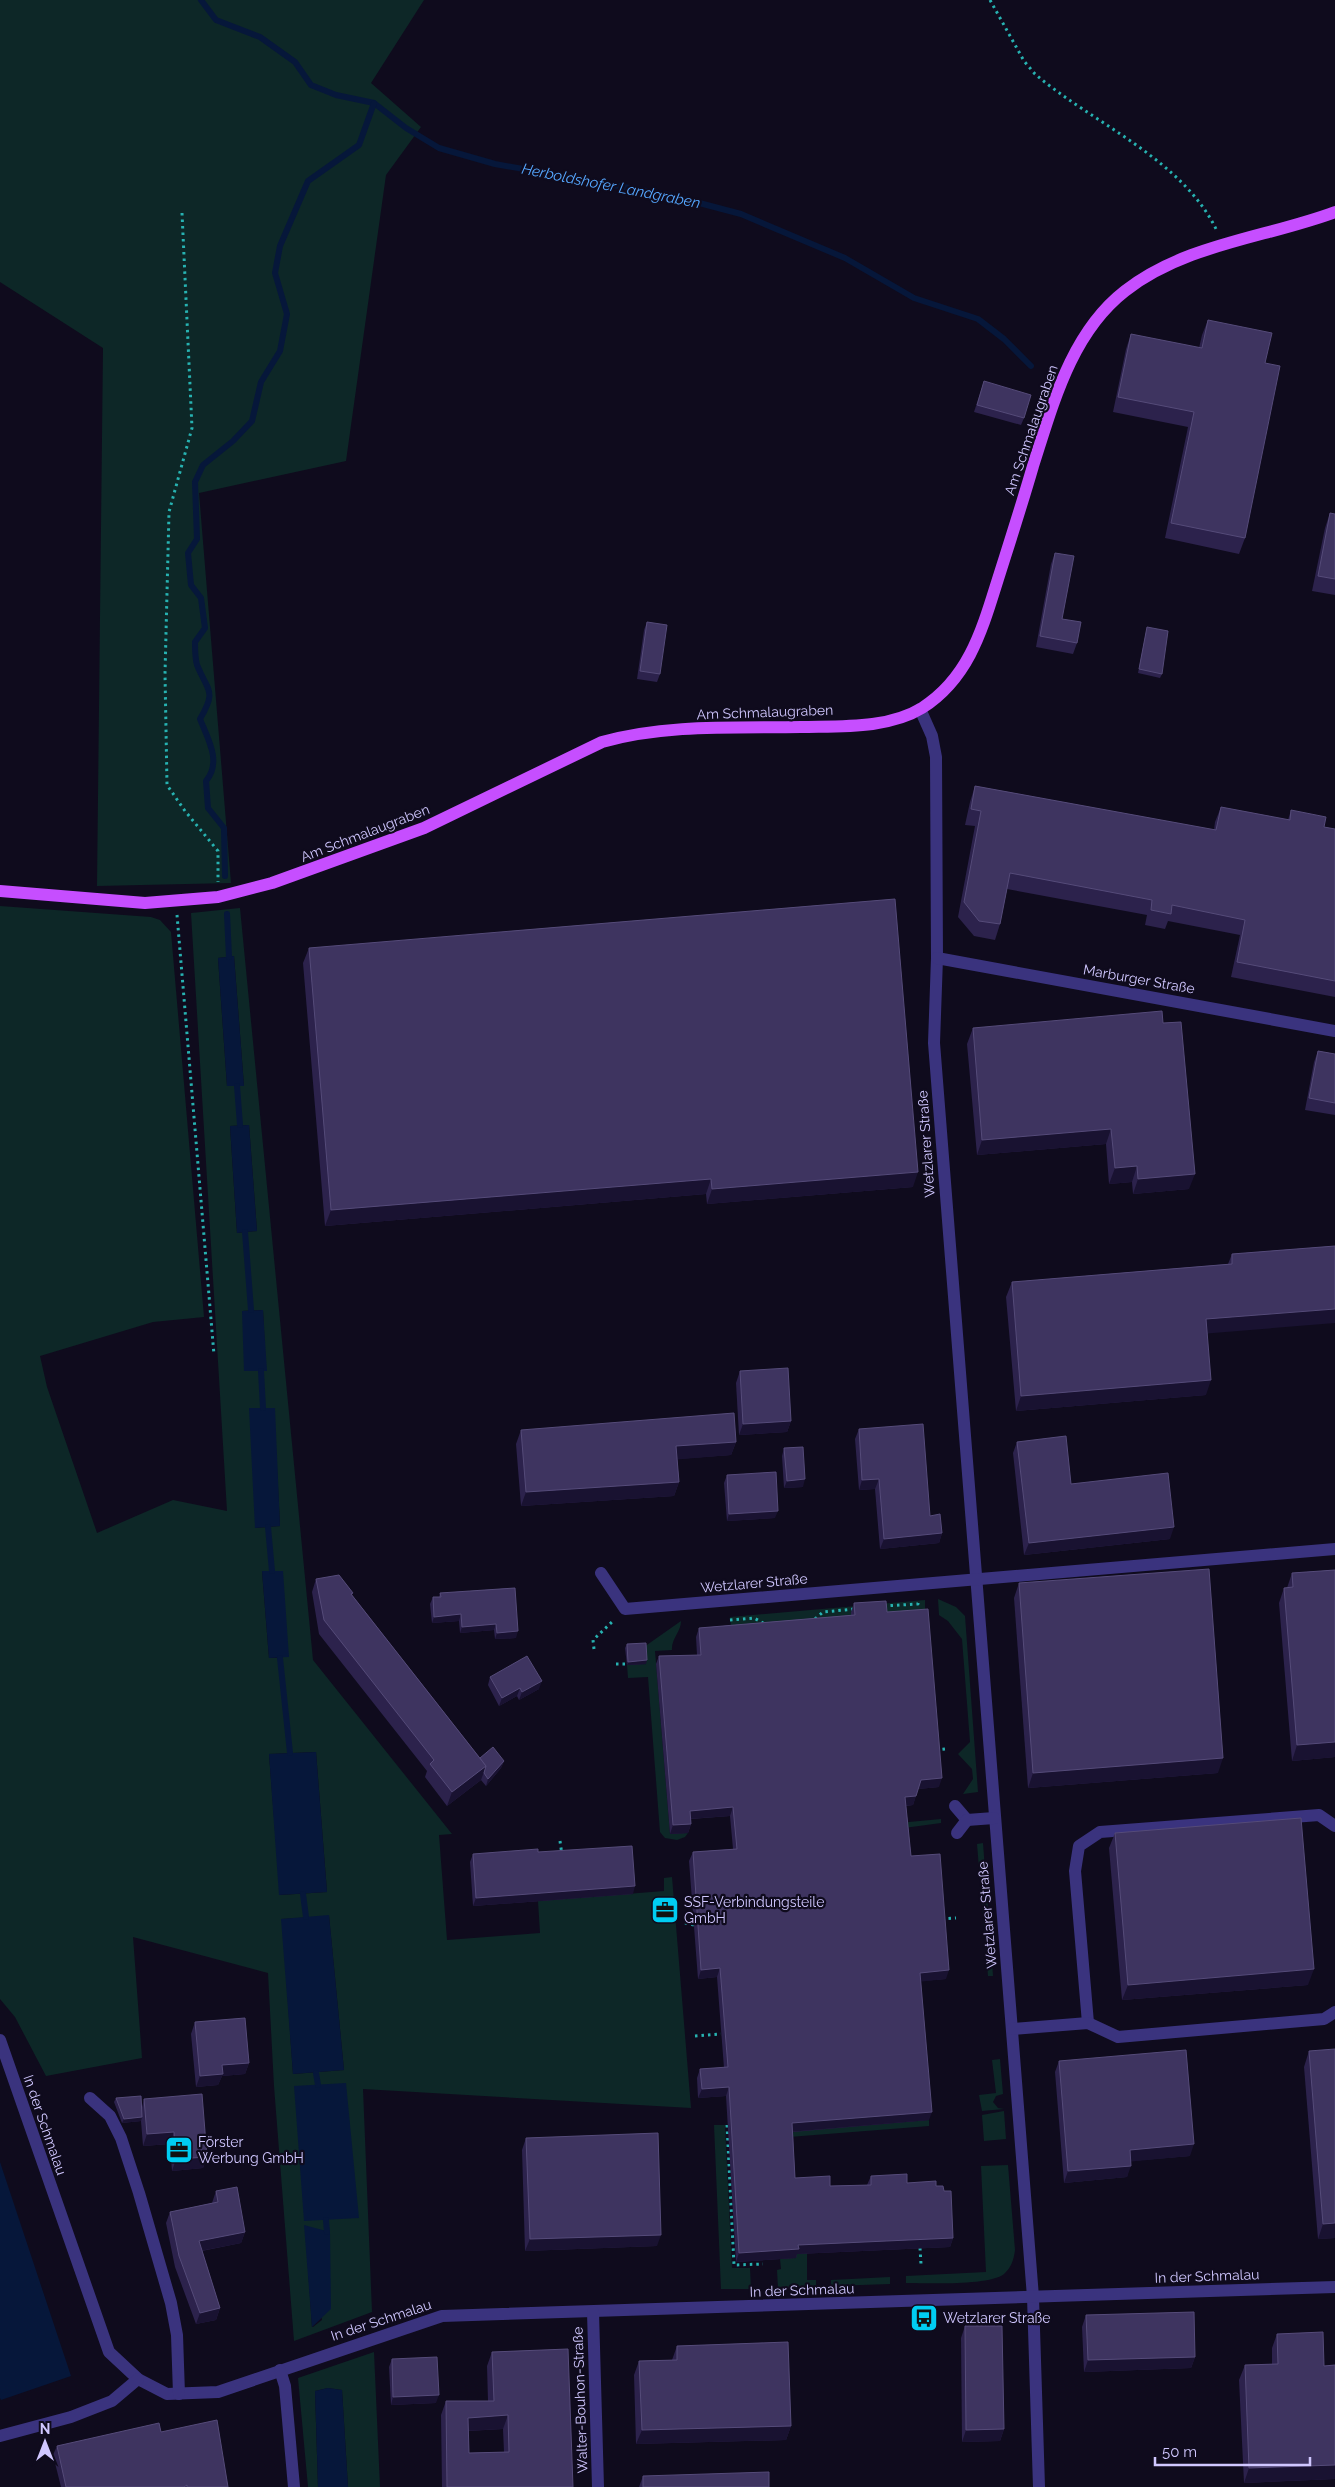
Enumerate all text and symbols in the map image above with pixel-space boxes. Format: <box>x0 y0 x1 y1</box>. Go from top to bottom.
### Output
water label: Herboldshofer Landgraben <box>520 160 702 212</box>
street label: Am Schmalaugraben <box>1001 363 1061 497</box>
street label: Am Schmalaugraben <box>696 702 834 722</box>
street label: Am Schmalaugraben <box>298 801 432 865</box>
street label: Marburger Straße <box>1082 961 1196 997</box>
street label: Wetzlarer Straße <box>914 1090 938 1198</box>
street label: Wetzlarer Straße <box>700 1570 808 1596</box>
street label: Wetzlarer Straße <box>974 1861 1000 1969</box>
place label: SSF-Verbindungsteile GmbH <box>684 1894 824 1926</box>
office icon: SSF-Verbindungsteile GmbH <box>650 1895 680 1925</box>
street label: In der Schmalau <box>20 2073 70 2177</box>
place label: Förster Werbung GmbH <box>198 2134 304 2166</box>
office icon: Förster Werbung GmbH <box>164 2135 194 2165</box>
street label: In der Schmalau <box>1154 2266 1260 2286</box>
street label: In der Schmalau <box>749 2280 855 2300</box>
street label: In der Schmalau <box>329 2296 433 2344</box>
bus stop icon: Wetzlarer Straße <box>909 2303 939 2333</box>
place label: Wetzlarer Straße <box>943 2310 1050 2326</box>
street label: Walter-Bouhon-Straße <box>569 2327 591 2473</box>
north arrow <box>20 2417 70 2467</box>
text: N <box>40 2421 50 2437</box>
scale bar <box>1155 2434 1310 2466</box>
text: 50 m <box>1162 2443 1197 2461</box>

